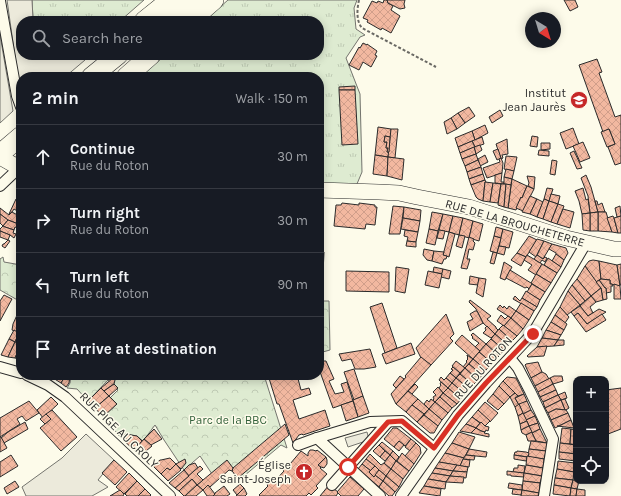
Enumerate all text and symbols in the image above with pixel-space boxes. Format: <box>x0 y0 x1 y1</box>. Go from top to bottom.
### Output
north arrow <box>525 12 561 48</box>
search box <box>16 16 324 60</box>
icon: search <box>30 27 52 49</box>
text: Search here <box>62 29 143 47</box>
place label: Institut Jean Jaurès <box>503 86 566 114</box>
text: 2 min <box>32 88 79 108</box>
school or university icon: Institut Jean Jaurès <box>569 90 589 110</box>
text: Walk · 150 m <box>236 91 308 106</box>
text: Continue <box>70 140 135 158</box>
icon: ahead <box>32 146 54 168</box>
text: 30 m <box>277 149 308 164</box>
text: Rue du Roton <box>70 158 149 173</box>
street label: RUE DE LA BROUCHETERRE <box>444 196 586 250</box>
text: Turn right <box>70 204 140 222</box>
icon: right <box>32 210 54 232</box>
text: 30 m <box>277 213 308 228</box>
text: Rue du Roton <box>70 222 149 237</box>
text: Turn left <box>70 268 129 286</box>
icon: left <box>32 274 54 296</box>
text: 90 m <box>277 277 308 292</box>
text: Rue du Roton <box>70 286 149 301</box>
route end <box>524 325 542 343</box>
street label: RUE DU ROTON <box>451 333 515 403</box>
icon: arrive <box>32 338 54 360</box>
text: Arrive at destination <box>70 340 217 358</box>
map controls <box>573 376 609 484</box>
button: + <box>573 376 609 412</box>
street label: RUE PIGE AU CROLY <box>77 389 161 471</box>
button: − <box>573 412 609 448</box>
park label: Parc de la BBC <box>189 413 267 427</box>
button: locate <box>573 448 609 484</box>
place label: Église Saint-Joseph <box>220 457 291 486</box>
route start <box>339 458 357 476</box>
church icon: Église Saint-Joseph <box>294 462 314 482</box>

